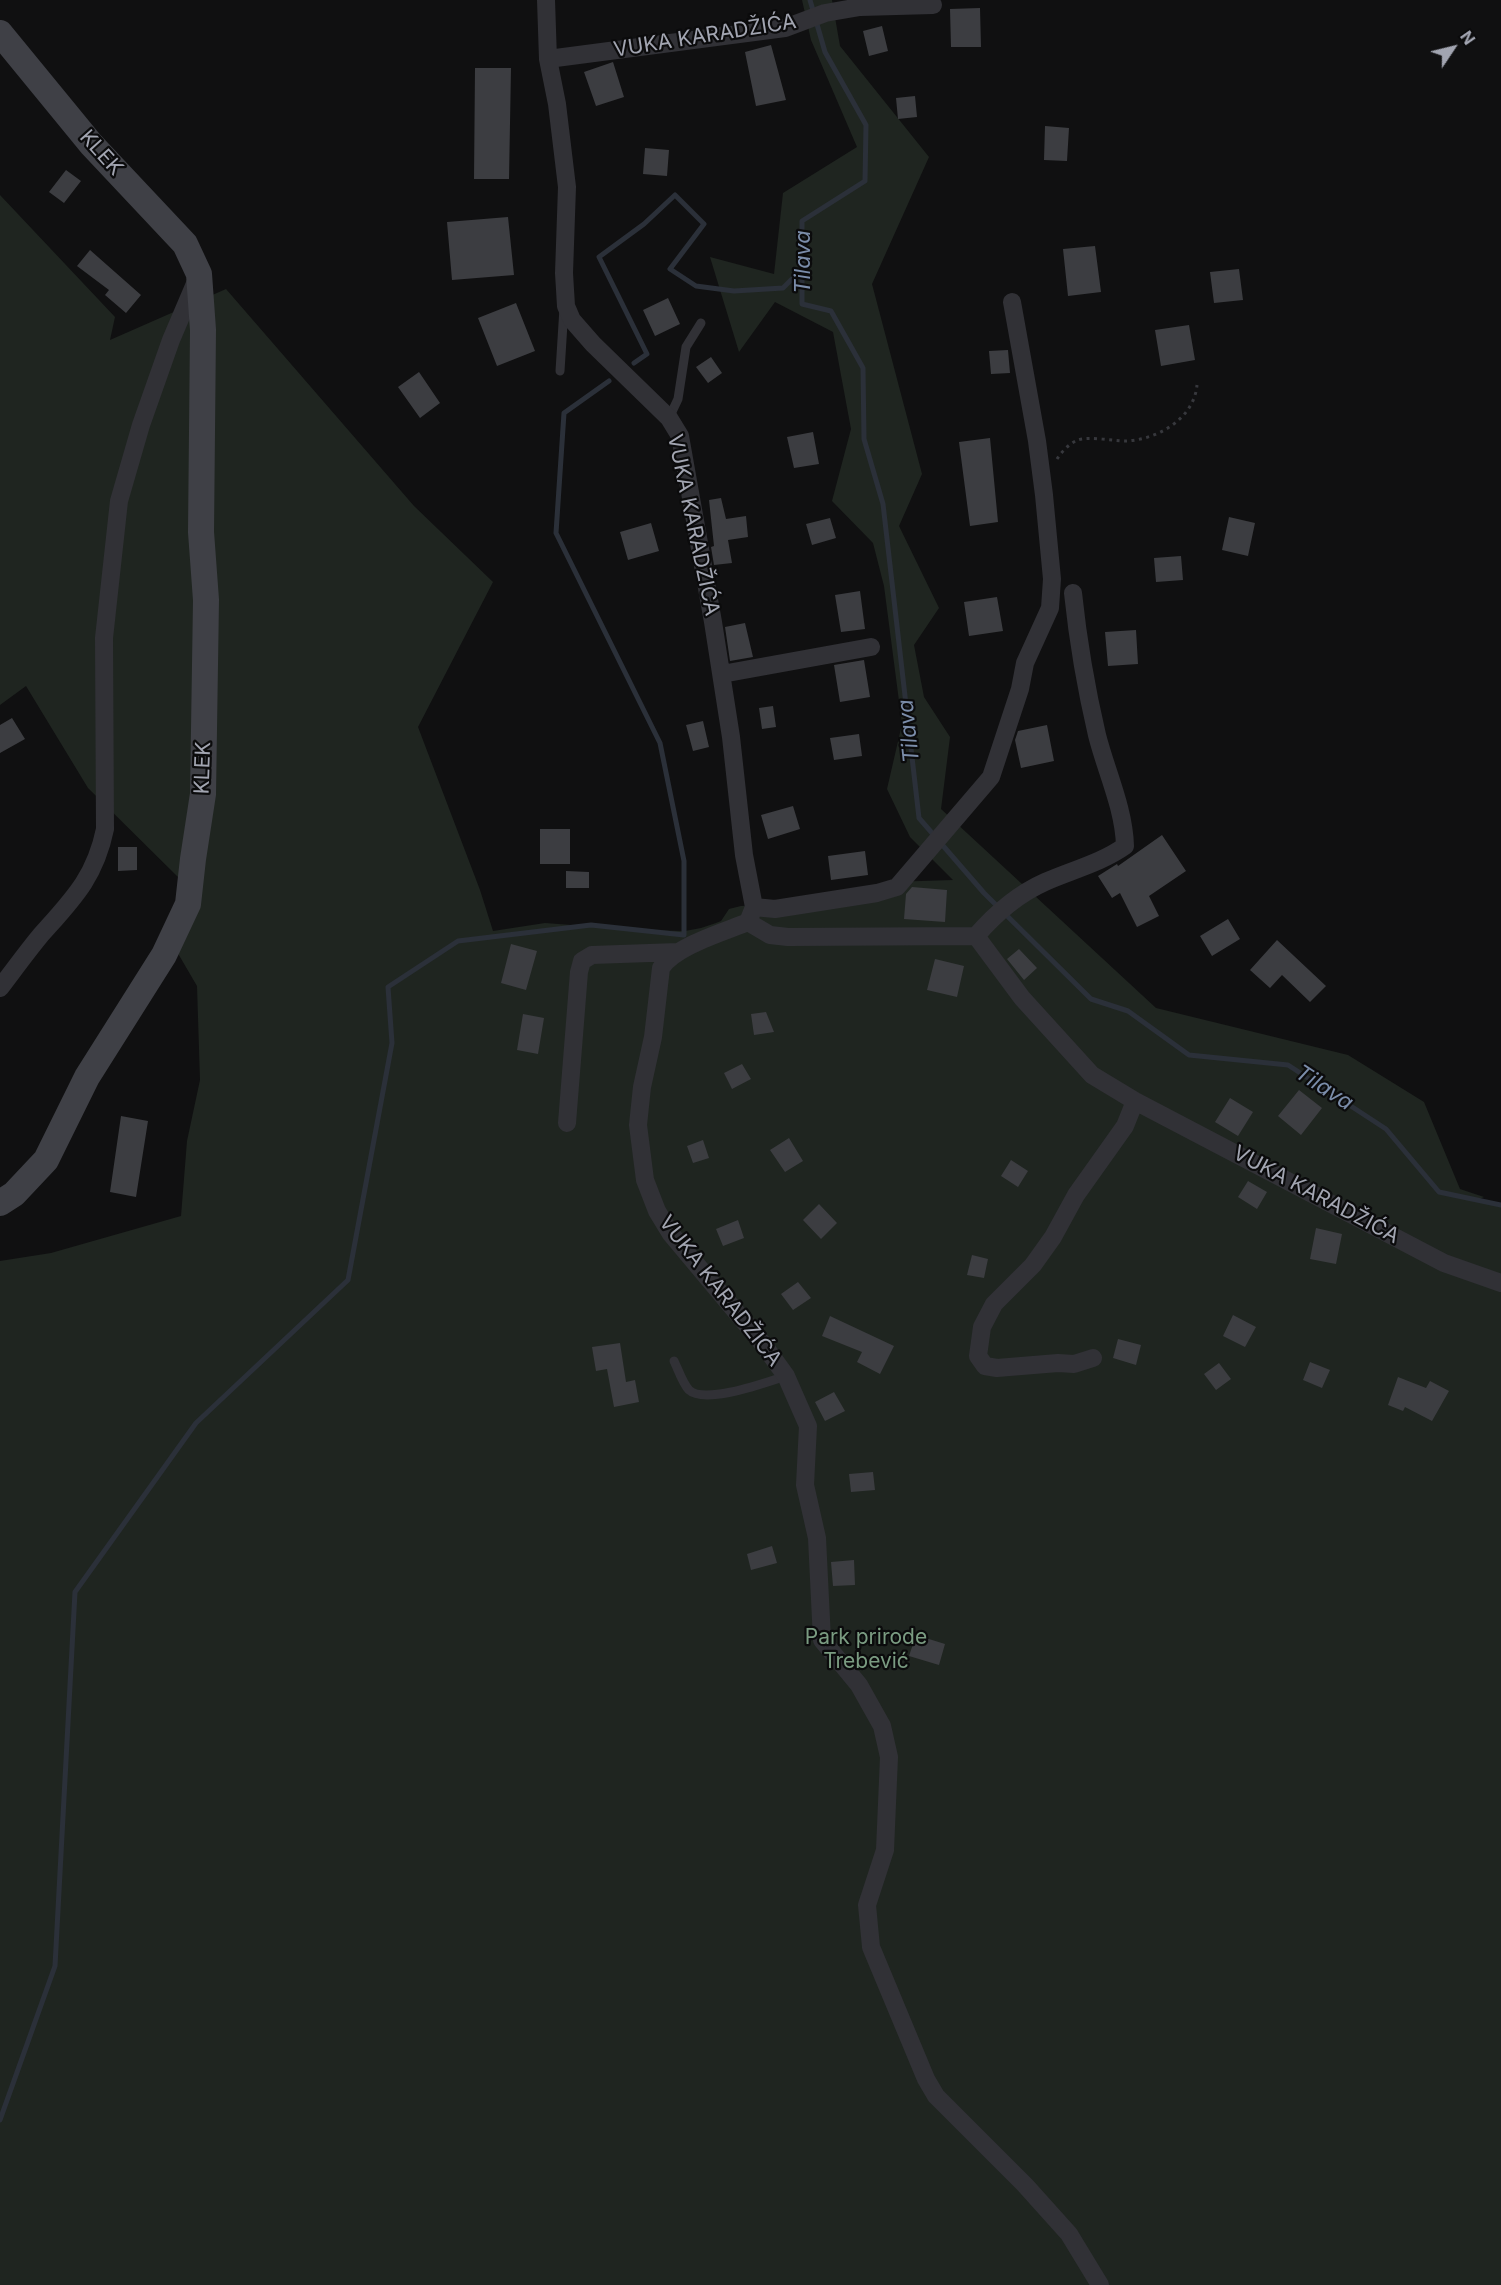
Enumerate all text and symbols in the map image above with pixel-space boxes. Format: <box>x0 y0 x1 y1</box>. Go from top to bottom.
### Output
street label: VUKA KARADŽIĆA <box>612 9 798 63</box>
north arrow <box>1423 18 1483 78</box>
text: N <box>1456 27 1479 48</box>
street label: KLEK <box>74 125 128 181</box>
water label: Tilava <box>790 230 816 294</box>
street label: VUKA KARADŽIĆA <box>661 432 725 618</box>
water label: Tilava <box>893 698 925 764</box>
street label: KLEK <box>189 741 217 795</box>
water label: Tilava <box>1290 1060 1358 1116</box>
street label: VUKA KARADŽIĆA <box>1229 1141 1403 1249</box>
street label: VUKA KARADŽIĆA <box>653 1210 787 1372</box>
park label: Park prirode Trebević <box>805 1625 927 1675</box>

